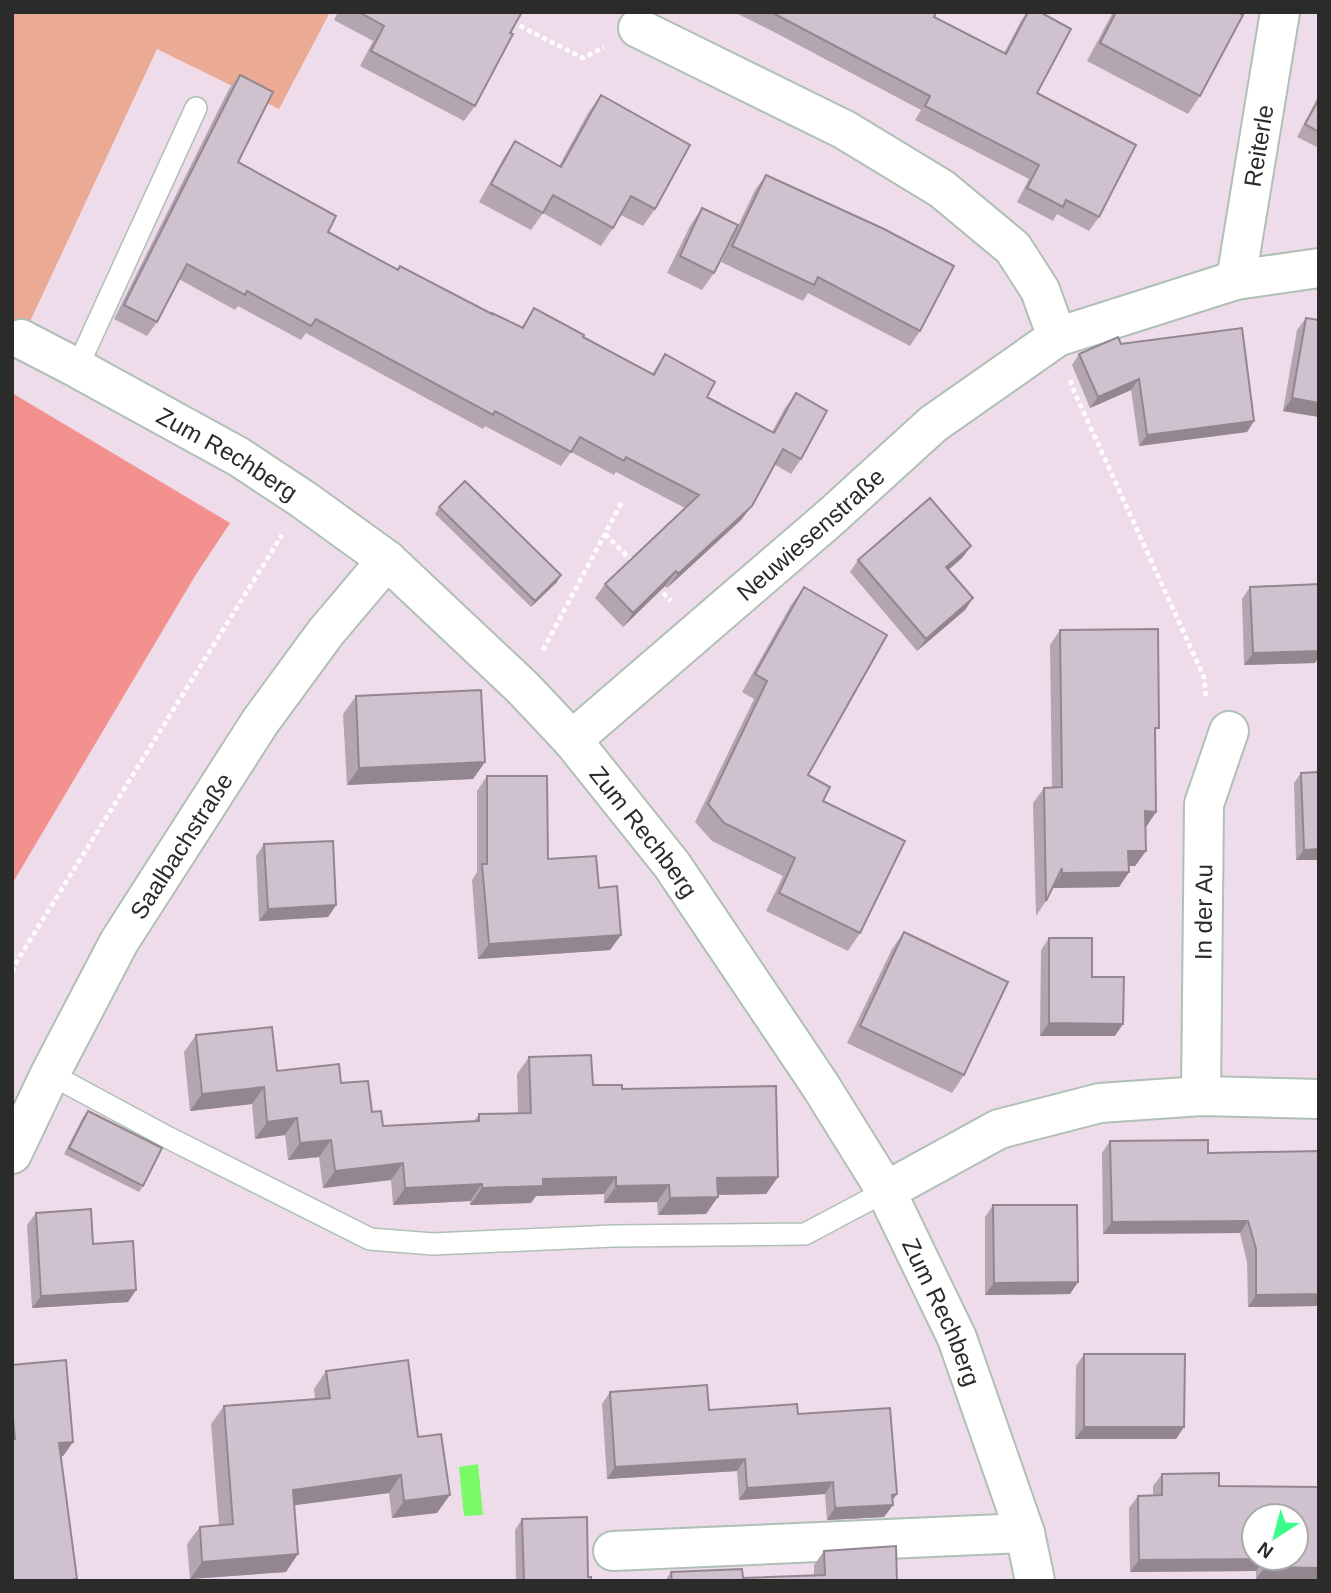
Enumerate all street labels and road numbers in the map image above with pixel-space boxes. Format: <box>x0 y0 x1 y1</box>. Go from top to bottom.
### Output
street label: Reiterle <box>1238 103 1278 189</box>
street label: Zum Rechberg <box>152 401 303 506</box>
street label: Neuwiesenstraße <box>731 462 889 606</box>
street label: Zum Rechberg <box>585 761 703 902</box>
street label: Saalbachstraße <box>124 768 238 924</box>
street label: In der Au <box>1189 864 1217 960</box>
street label: Zum Rechberg <box>897 1234 986 1389</box>

